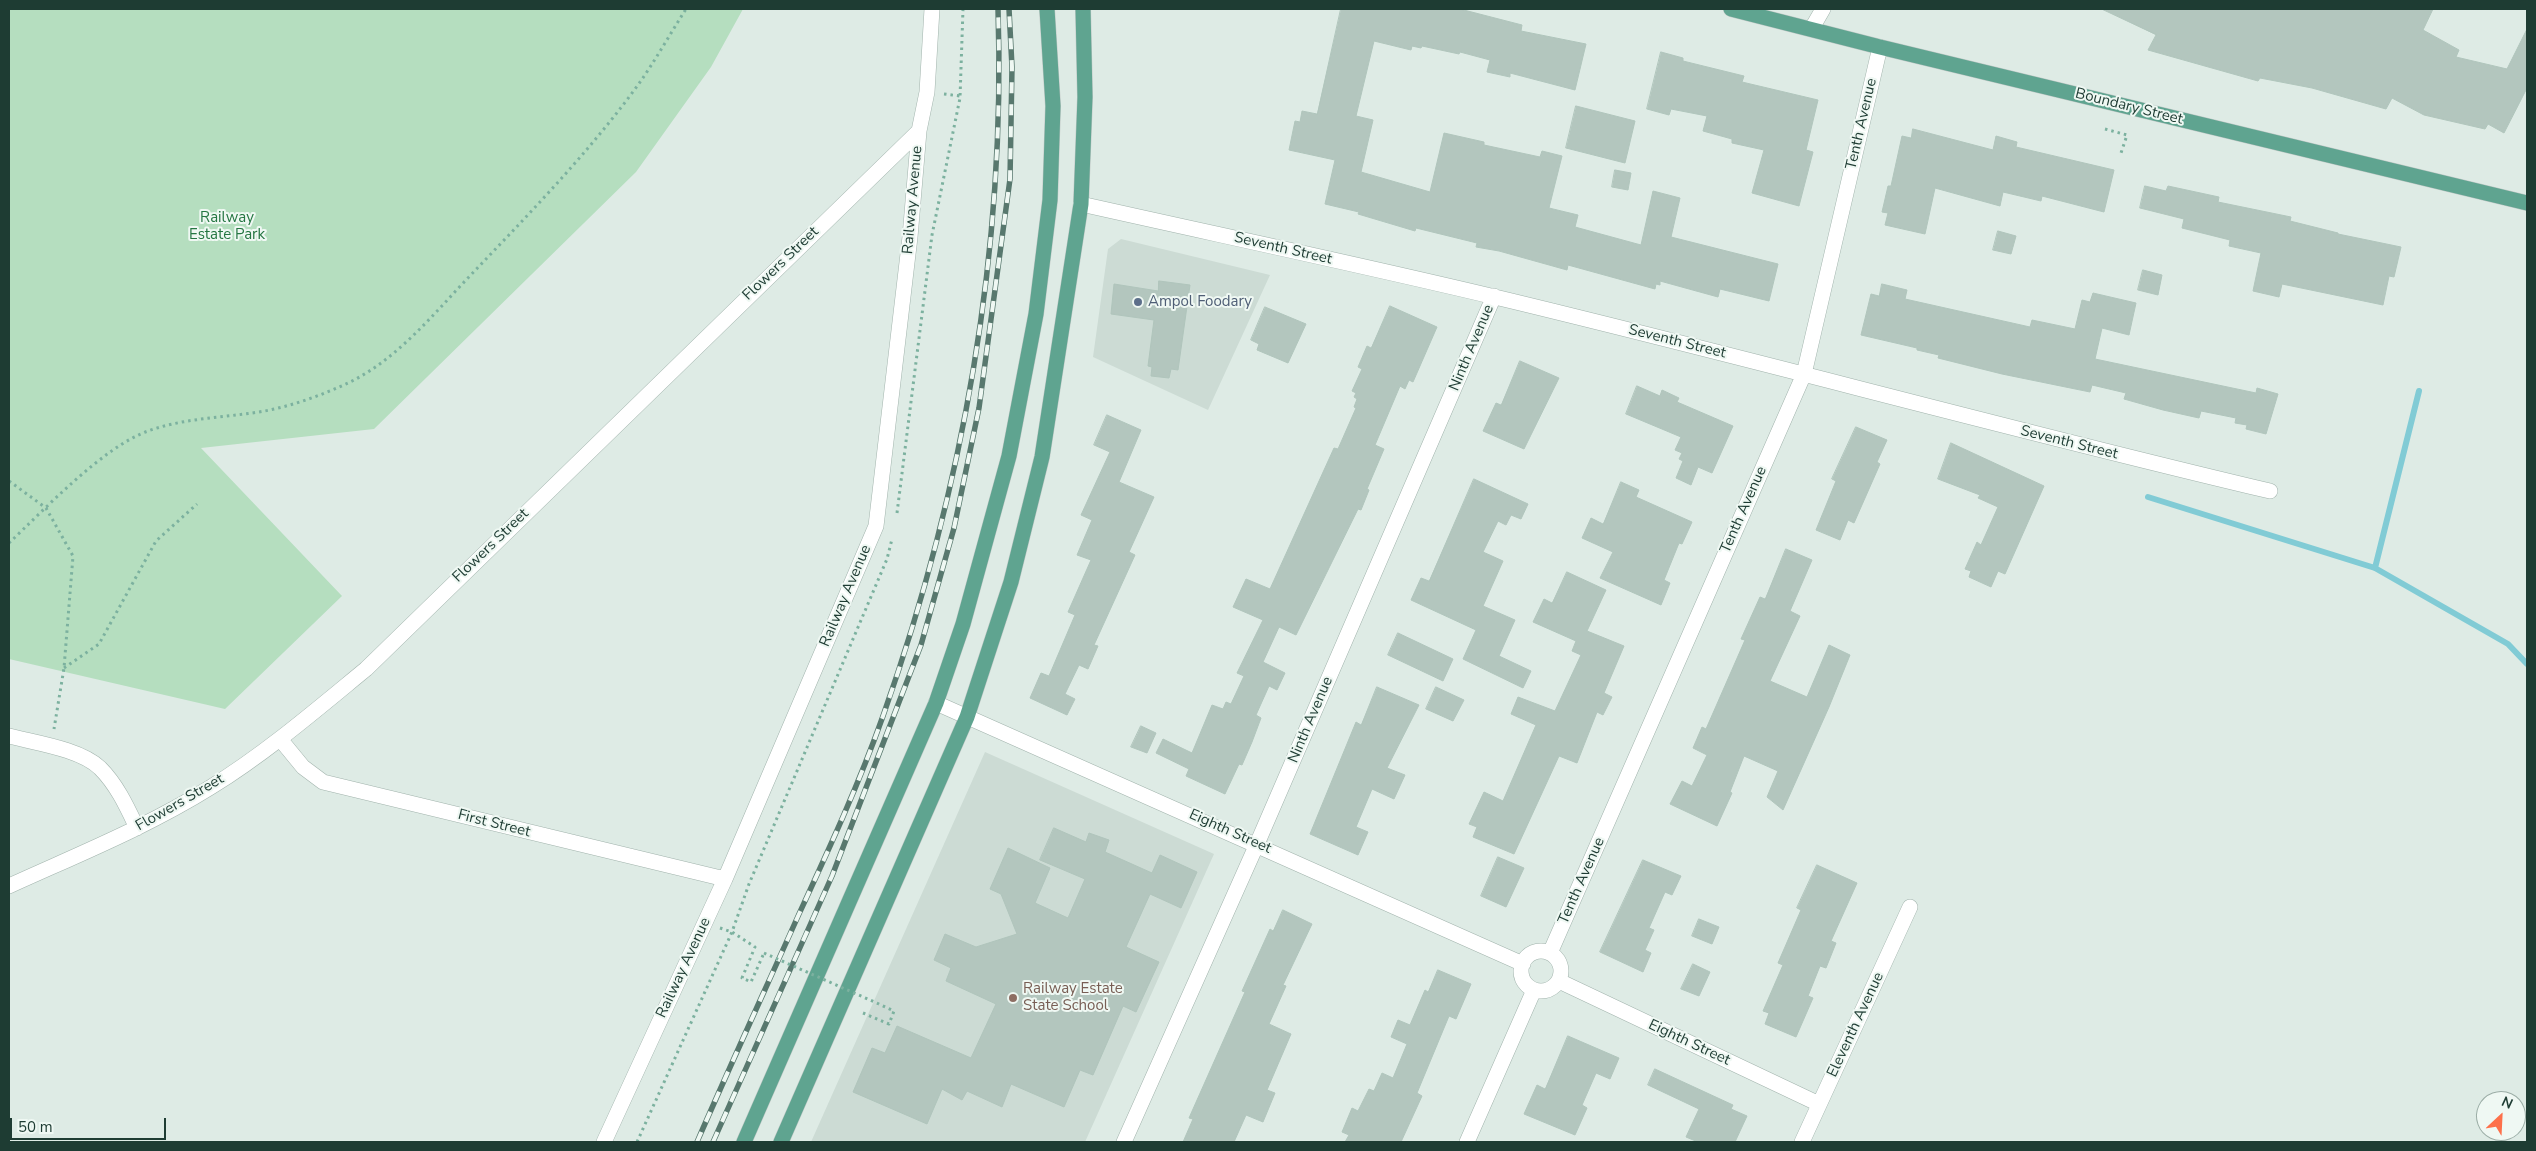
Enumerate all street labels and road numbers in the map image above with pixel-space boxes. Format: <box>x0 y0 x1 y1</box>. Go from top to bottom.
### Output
street label: Tenth Avenue <box>1843 77 1881 171</box>
street label: Boundary Street <box>2073 85 2185 129</box>
street label: Railway Avenue <box>899 145 927 255</box>
street label: Flowers Street <box>739 223 823 305</box>
street label: Seventh Street <box>1232 229 1334 269</box>
street label: Ninth Avenue <box>1446 302 1498 394</box>
street label: Seventh Street <box>1626 321 1728 363</box>
street label: Seventh Street <box>2018 422 2120 464</box>
street label: Tenth Avenue <box>1717 464 1771 556</box>
street label: Flowers Street <box>449 505 533 587</box>
street label: Railway Avenue <box>816 542 876 650</box>
street label: Ninth Avenue <box>1285 674 1337 766</box>
street label: Flowers Street <box>133 771 227 835</box>
street label: First Street <box>456 806 532 842</box>
street label: Eighth Street <box>1186 806 1274 858</box>
street label: Tenth Avenue <box>1555 835 1609 927</box>
street label: Railway Avenue <box>653 915 715 1021</box>
street label: Eleventh Avenue <box>1824 970 1888 1080</box>
street label: Eighth Street <box>1645 1016 1733 1070</box>

